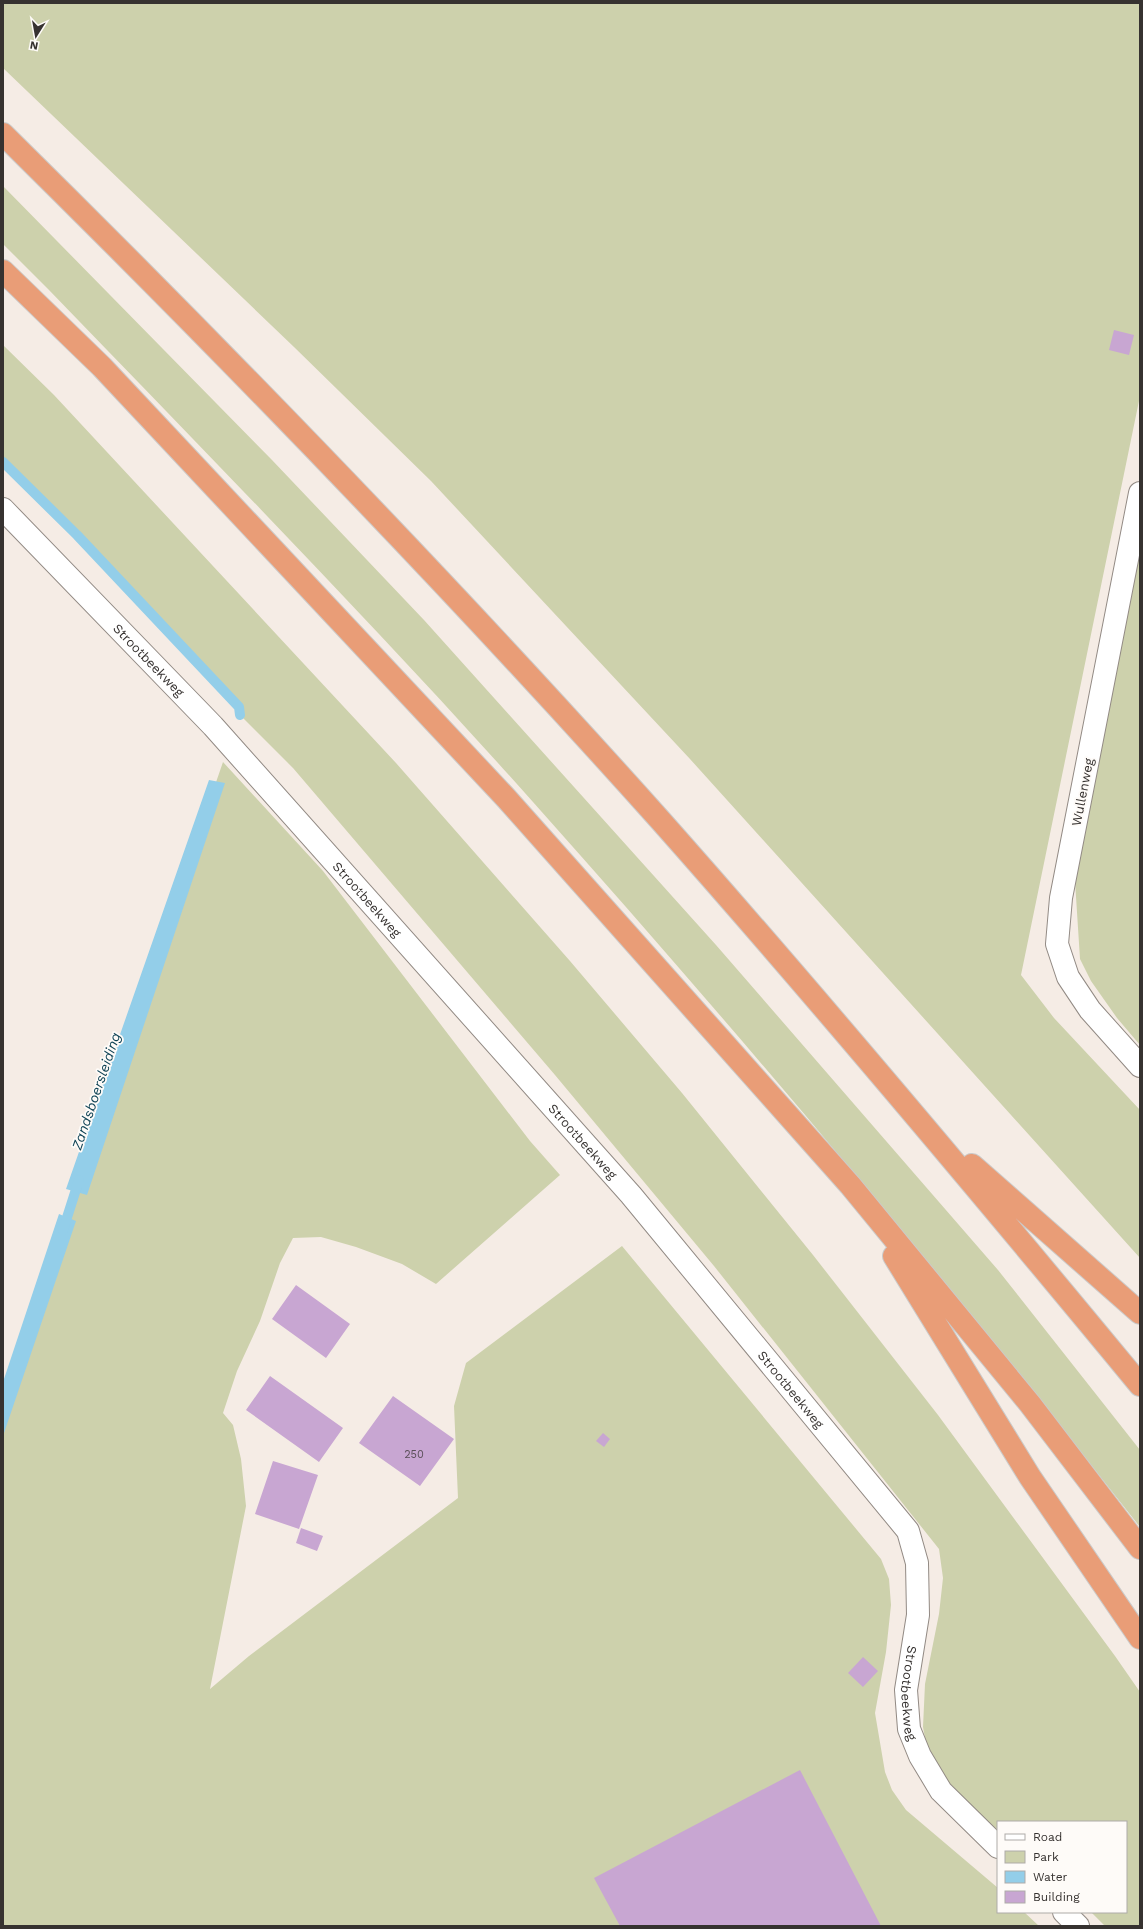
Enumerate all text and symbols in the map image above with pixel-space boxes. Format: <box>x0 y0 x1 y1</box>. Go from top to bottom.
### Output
north arrow <box>16 16 56 56</box>
text: N <box>29 38 39 52</box>
street label: Strootbeekweg <box>110 621 187 700</box>
street label: Wullenweg <box>1069 757 1096 827</box>
street label: Strootbeekweg <box>330 859 404 940</box>
water label: Zandsboersleiding <box>68 1030 124 1153</box>
street label: Strootbeekweg <box>545 1101 620 1182</box>
street label: Strootbeekweg <box>755 1348 827 1431</box>
house number: 250 <box>404 1448 424 1461</box>
street label: Strootbeekweg <box>898 1645 920 1743</box>
legend <box>997 1821 1127 1913</box>
text: Road <box>1033 1830 1062 1844</box>
text: Park <box>1033 1850 1059 1864</box>
text: Water <box>1033 1870 1068 1884</box>
text: Building <box>1033 1890 1080 1904</box>

